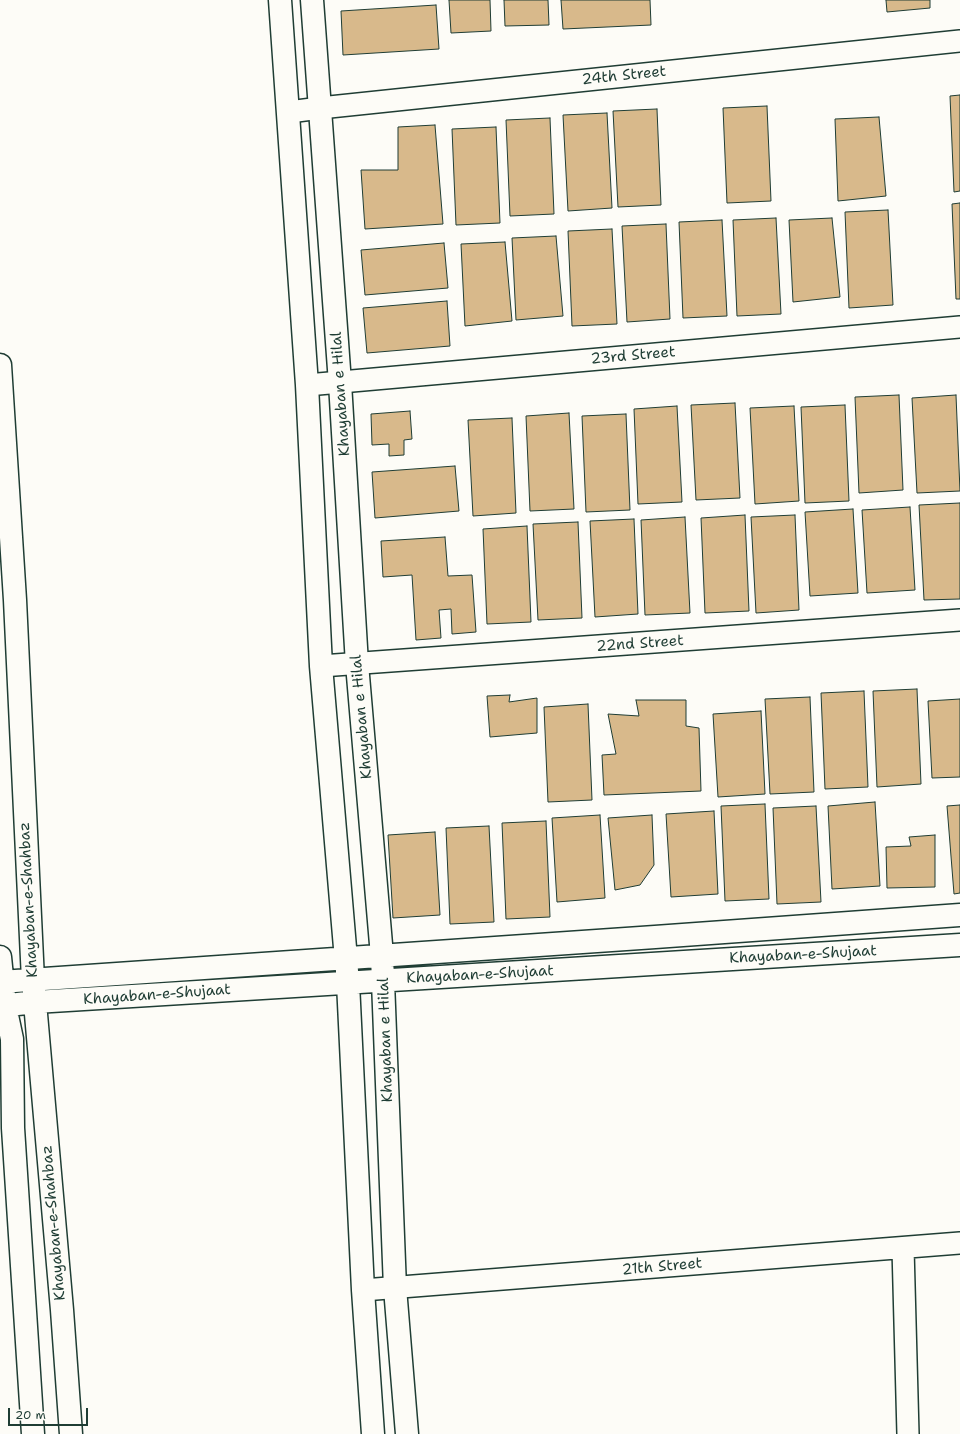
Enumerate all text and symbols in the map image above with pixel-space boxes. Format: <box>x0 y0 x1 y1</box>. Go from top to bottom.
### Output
street label: 24th Street <box>581 63 667 89</box>
street label: Khayaban e Hilal <box>328 331 354 457</box>
street label: 23rd Street <box>590 343 676 369</box>
street label: 22nd Street <box>596 632 684 656</box>
street label: Khayaban e Hilal <box>348 654 376 780</box>
street label: Khayaban-e-Shahbaz <box>16 822 42 978</box>
street label: Khayaban-e-Shujaat <box>729 942 877 968</box>
street label: Khayaban-e-Shujaat <box>406 962 554 988</box>
street label: Khayaban e Hilal <box>375 977 397 1103</box>
street label: Khayaban-e-Shujaat <box>83 981 231 1009</box>
street label: Khayaban-e-Shahbaz <box>38 1145 70 1301</box>
street label: 21th Street <box>621 1255 703 1279</box>
scale bar <box>10 1400 90 1426</box>
text: 20 m <box>15 1407 46 1423</box>

